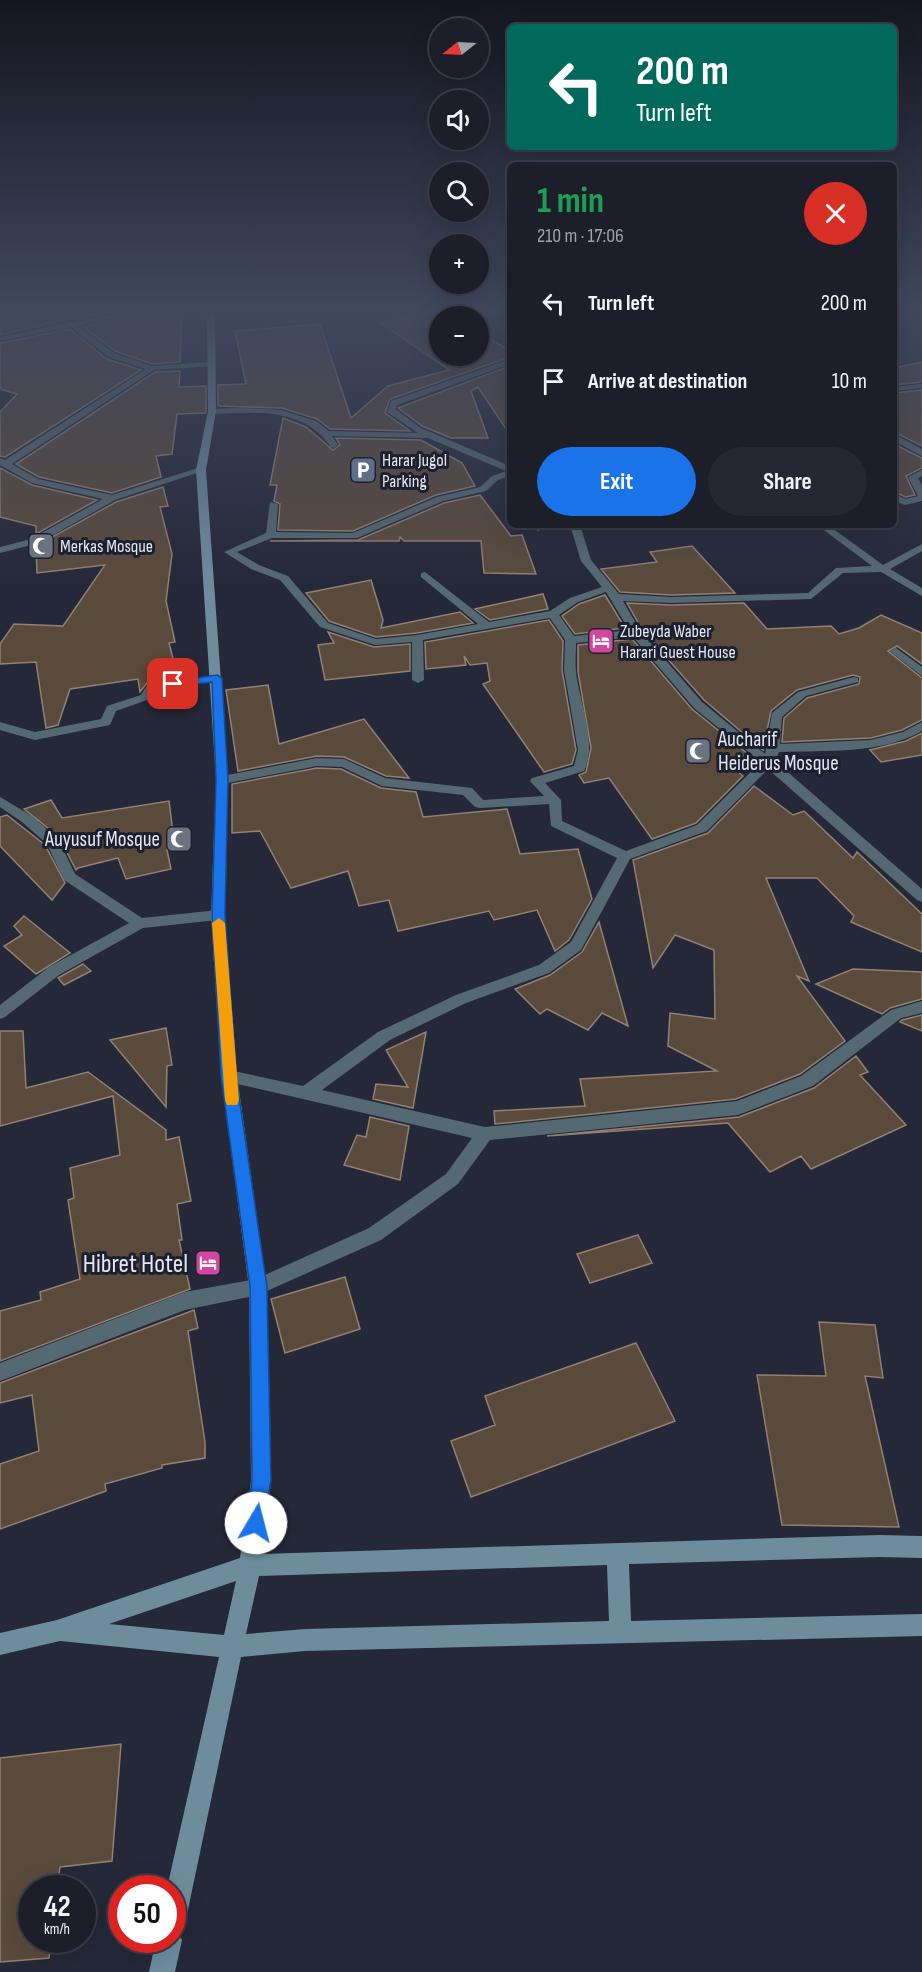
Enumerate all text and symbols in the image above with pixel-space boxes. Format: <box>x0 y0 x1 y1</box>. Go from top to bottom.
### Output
north arrow <box>429 18 489 78</box>
map controls <box>429 18 489 366</box>
text: 200 m <box>636 46 729 97</box>
icon: left <box>537 48 615 126</box>
button: sound <box>429 90 489 150</box>
text: Turn left <box>636 97 712 129</box>
button: search <box>429 162 489 222</box>
text: 1 min <box>537 180 604 223</box>
button: close <box>804 182 867 245</box>
text: 210 m · 17:06 <box>537 224 624 248</box>
button: + <box>429 234 489 294</box>
icon: left <box>537 287 570 320</box>
text: Turn left <box>588 290 654 317</box>
text: 200 m <box>821 290 867 317</box>
button: − <box>429 306 489 366</box>
icon: arrive <box>537 365 570 398</box>
text: Arrive at destination <box>588 368 747 395</box>
text: 10 m <box>832 368 867 395</box>
button: Exit <box>537 447 696 516</box>
button: Share <box>708 447 867 516</box>
place label: Harar Jugol Parking <box>382 450 447 492</box>
parking icon: Harar Jugol Parking <box>348 455 378 485</box>
mosque icon: Merkas Mosque <box>26 531 56 561</box>
place label: Merkas Mosque <box>60 536 153 557</box>
place label: Zubeyda Waber Harari Guest House <box>620 621 736 663</box>
hotel icon: Zubeyda Waber Harari Guest House <box>586 626 616 656</box>
pin <box>147 658 198 709</box>
icon: arrive <box>156 667 189 700</box>
place label: Aucharif Heiderus Mosque <box>717 727 839 776</box>
mosque icon: Aucharif Heiderus Mosque <box>683 736 713 766</box>
mosque icon: Auyusuf Mosque <box>164 824 194 854</box>
place label: Auyusuf Mosque <box>44 827 160 852</box>
hotel icon: Hibret Hotel <box>193 1248 223 1278</box>
place label: Hibret Hotel <box>83 1249 188 1280</box>
position arrow <box>224 1491 288 1555</box>
speed limit sign: 50 <box>108 1875 186 1953</box>
text: 42 <box>43 1889 71 1925</box>
text: km/h <box>44 1920 70 1939</box>

